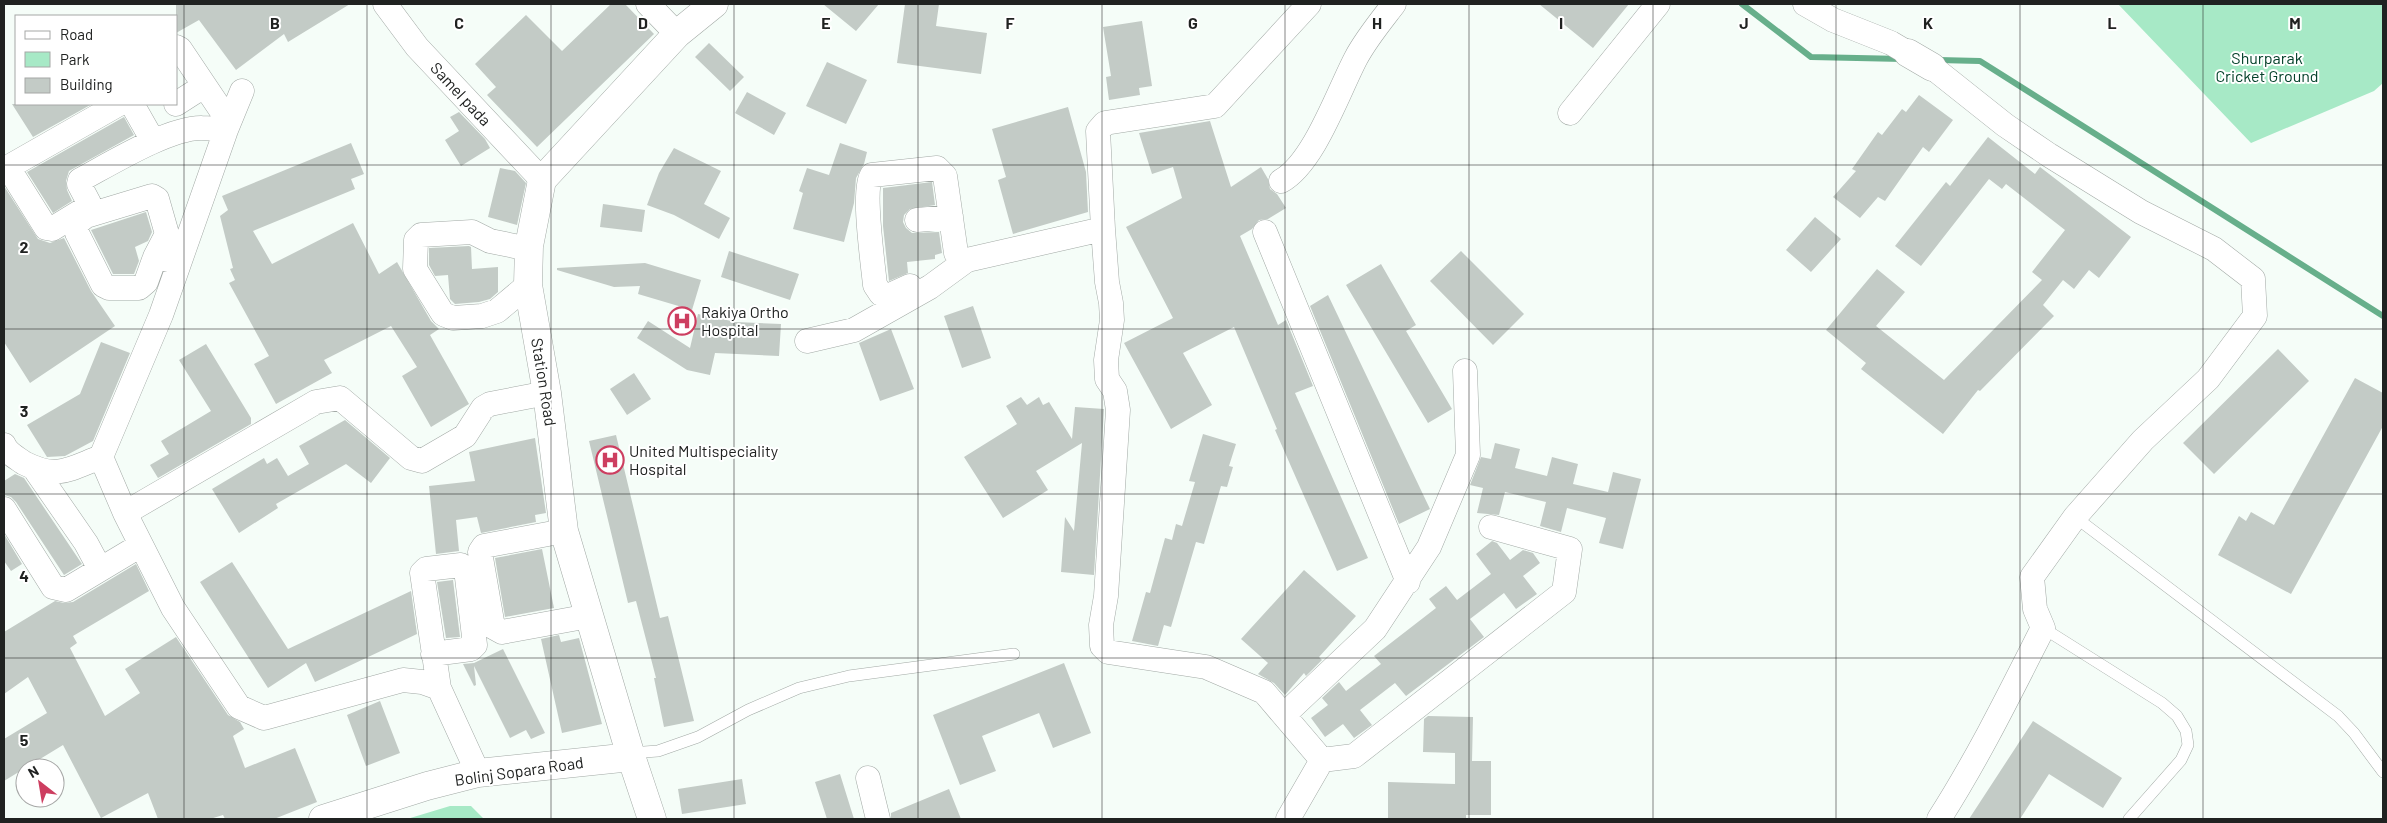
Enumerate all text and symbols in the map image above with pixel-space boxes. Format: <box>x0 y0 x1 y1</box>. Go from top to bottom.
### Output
text: B <box>270 13 280 32</box>
text: C <box>454 13 464 32</box>
text: D <box>638 13 648 32</box>
text: E <box>821 13 831 32</box>
text: F <box>1006 13 1015 32</box>
text: G <box>1188 13 1198 32</box>
text: H <box>1372 13 1382 32</box>
text: I <box>1559 13 1563 32</box>
text: J <box>1739 13 1749 32</box>
text: K <box>1923 13 1933 32</box>
text: L <box>2107 13 2117 32</box>
text: M <box>2289 13 2301 32</box>
legend <box>15 15 178 105</box>
text: Road <box>60 25 93 43</box>
park label: Shurparak Cricket Ground <box>2215 48 2319 85</box>
text: Park <box>60 50 90 68</box>
street label: Samel pada <box>427 58 496 129</box>
text: Building <box>60 75 113 93</box>
text: 2 <box>20 237 29 256</box>
place label: Rakiya Ortho Hospital <box>701 302 789 339</box>
hospital icon: Rakiya Ortho Hospital <box>667 306 697 336</box>
street label: Station Road <box>528 336 561 427</box>
text: 3 <box>20 401 28 420</box>
place label: United Multispeciality Hospital <box>629 441 779 478</box>
hospital icon: United Multispeciality Hospital <box>595 445 625 475</box>
text: 4 <box>19 566 29 585</box>
text: 5 <box>20 730 29 749</box>
street label: Bolinj Sopara Road <box>453 752 585 789</box>
north arrow <box>15 758 65 808</box>
text: N <box>25 762 41 781</box>

